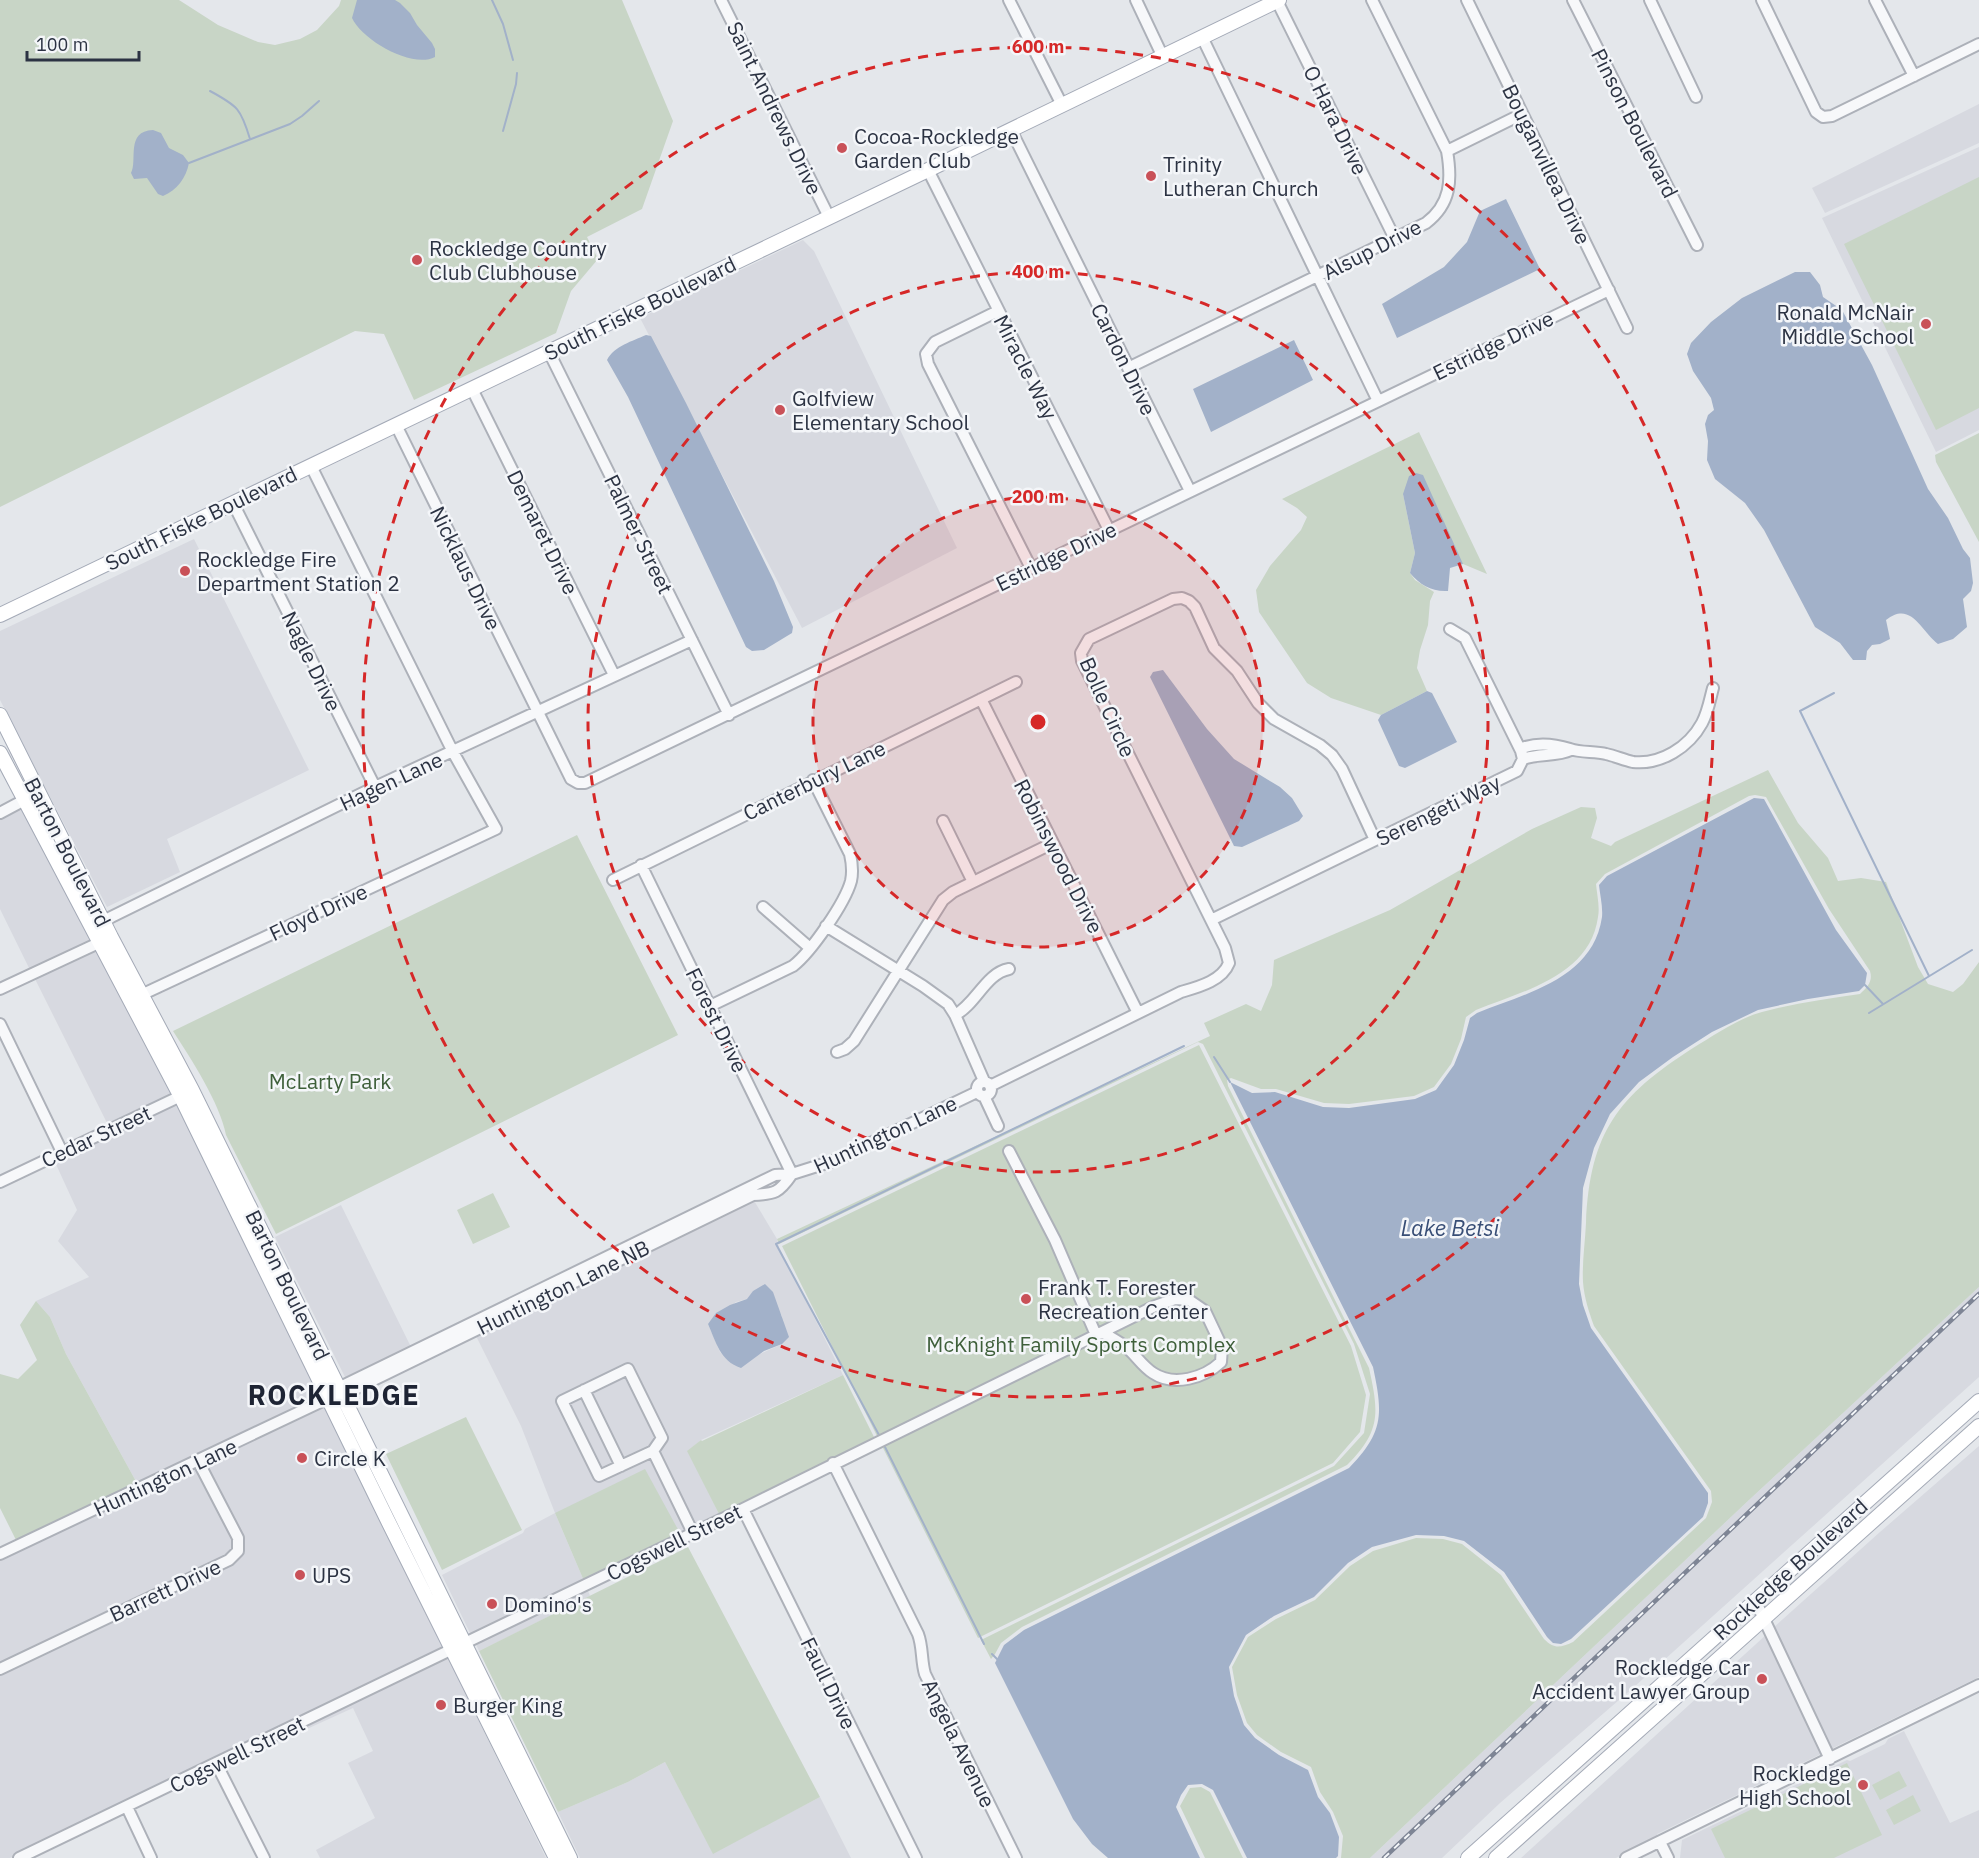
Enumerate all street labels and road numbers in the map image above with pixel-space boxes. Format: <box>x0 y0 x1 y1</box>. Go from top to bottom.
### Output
street label: Saint Andrews Drive <box>721 17 829 199</box>
street label: Pinson Boulevard <box>1585 43 1685 203</box>
street label: O Hara Drive <box>1297 61 1375 179</box>
street label: Bouganvillea Drive <box>1496 79 1598 249</box>
street label: Alsup Drive <box>1318 212 1426 286</box>
street label: South Fiske Boulevard <box>539 249 741 367</box>
street label: Cardon Drive <box>1085 298 1163 420</box>
street label: Estridge Drive <box>1428 304 1558 386</box>
street label: Miracle Way <box>988 310 1065 425</box>
street label: South Fiske Boulevard <box>100 459 302 577</box>
street label: Demaret Drive <box>501 465 585 599</box>
street label: Palmer Street <box>598 470 680 598</box>
street label: Nicklaus Drive <box>424 501 508 635</box>
street label: Estridge Drive <box>991 515 1121 597</box>
street label: Nagle Drive <box>276 606 348 716</box>
street label: Bolle Circle <box>1073 652 1143 762</box>
street label: Canterbury Lane <box>738 733 890 827</box>
street label: Hagen Lane <box>335 745 447 817</box>
street label: Serengeti Way <box>1371 768 1505 852</box>
street label: Barton Boulevard <box>18 772 118 932</box>
street label: Robinswood Drive <box>1008 774 1110 938</box>
street label: Floyd Drive <box>264 877 372 947</box>
street label: Forest Drive <box>680 963 754 1077</box>
street label: Huntington Lane <box>809 1088 961 1180</box>
street label: Cedar Street <box>37 1098 155 1174</box>
street label: Barton Boulevard <box>239 1205 337 1365</box>
street label: Huntington Lane NB <box>472 1233 654 1341</box>
street label: Huntington Lane <box>89 1431 241 1523</box>
street label: Rockledge Boulevard <box>1707 1492 1873 1646</box>
street label: Cogswell Street <box>602 1497 746 1587</box>
street label: Barrett Drive <box>105 1552 225 1628</box>
street label: Faull Drive <box>795 1632 863 1734</box>
street label: Angela Avenue <box>916 1674 1002 1812</box>
street label: Cogswell Street <box>165 1709 309 1799</box>

